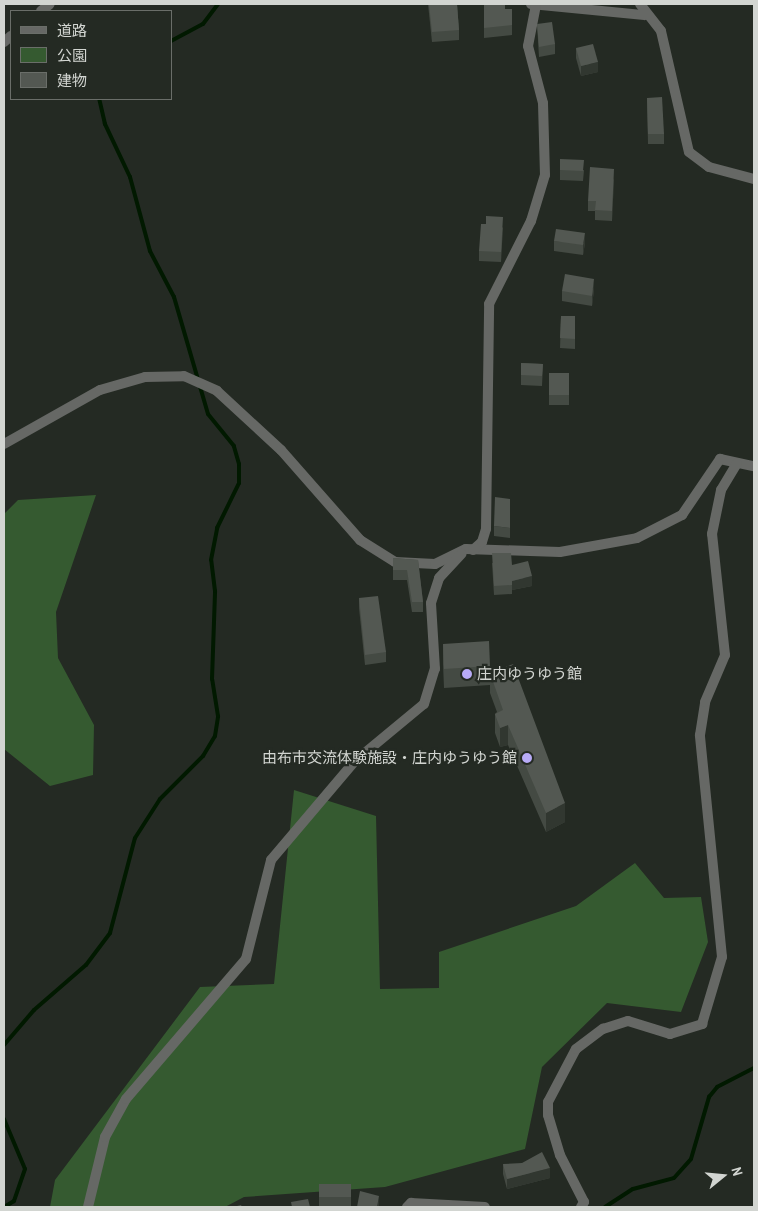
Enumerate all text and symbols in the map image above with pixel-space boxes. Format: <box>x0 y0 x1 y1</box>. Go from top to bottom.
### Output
legend <box>10 10 172 100</box>
text: 道路 <box>57 20 87 41</box>
text: 公園 <box>57 45 87 66</box>
text: 建物 <box>57 70 87 91</box>
place label: 庄内ゆうゆう館 <box>477 665 582 683</box>
marker: 庄内ゆうゆう館 <box>461 668 473 680</box>
place label: 由布市交流体験施設・庄内ゆうゆう館 <box>262 749 517 767</box>
marker: 由布市交流体験施設・庄内ゆうゆう館 <box>521 752 533 764</box>
north arrow <box>698 1151 748 1201</box>
text: N <box>728 1165 747 1178</box>

